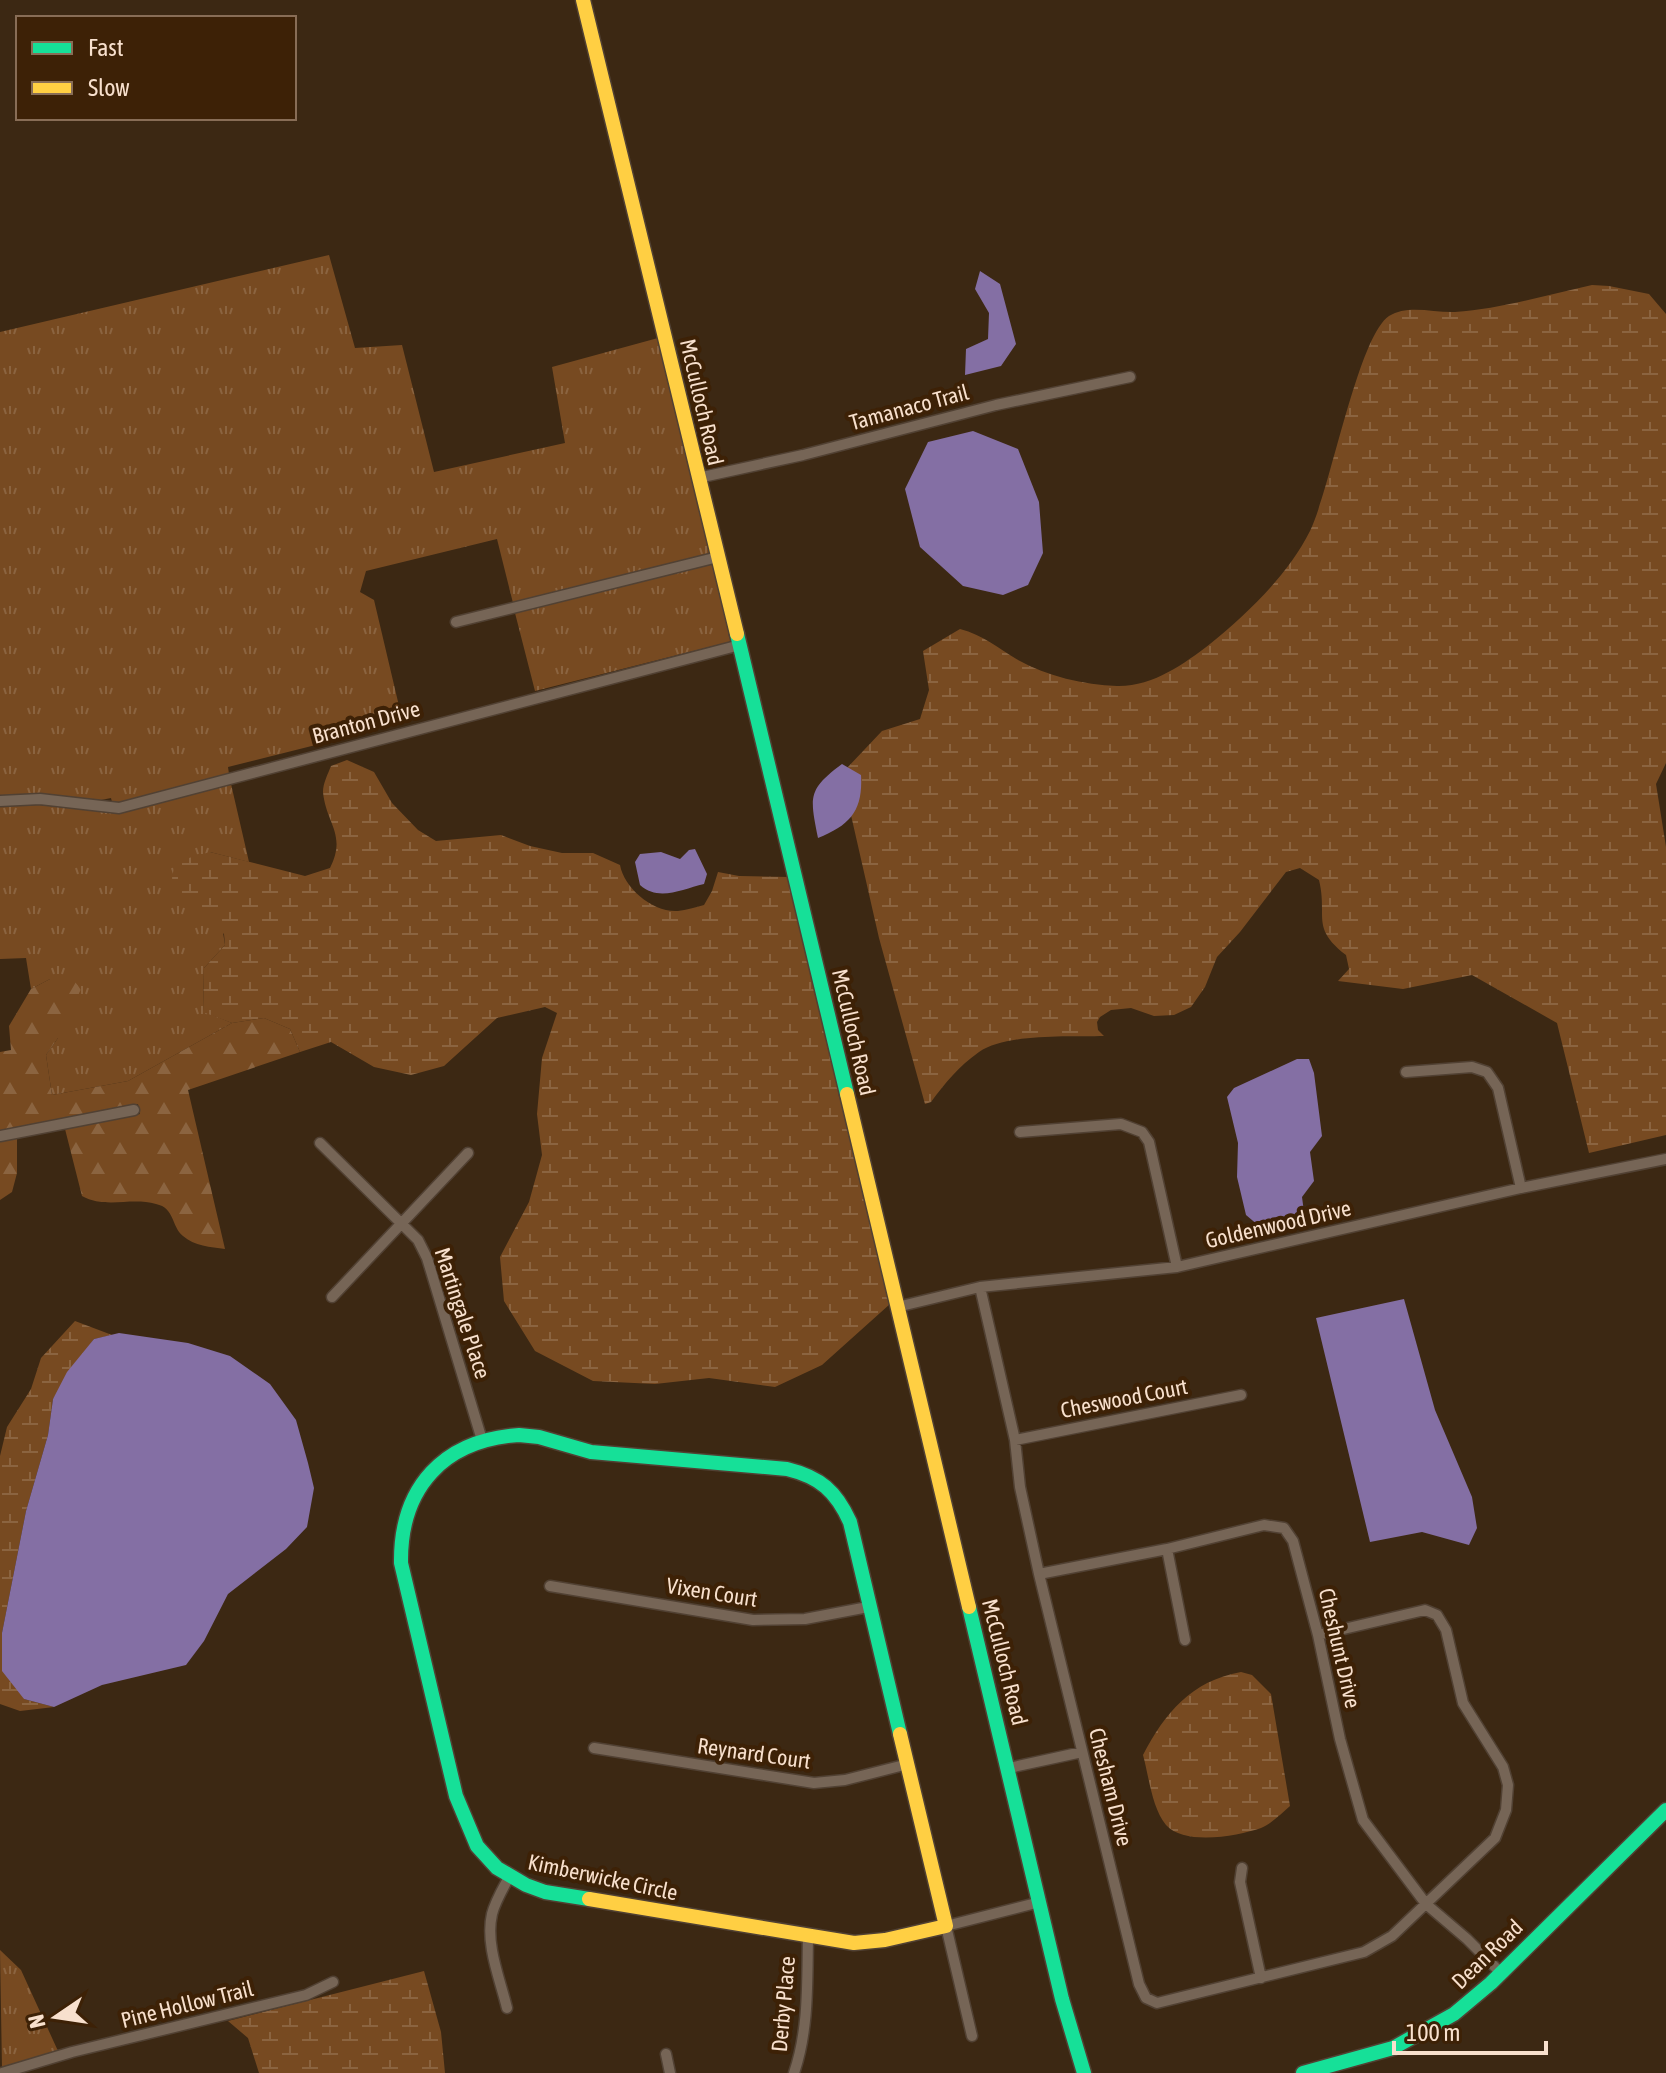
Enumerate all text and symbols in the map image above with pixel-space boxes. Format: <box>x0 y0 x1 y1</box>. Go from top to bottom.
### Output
legend <box>16 16 296 120</box>
text: Fast <box>88 34 124 61</box>
text: Slow <box>88 74 130 101</box>
street label: McCulloch Road <box>675 336 729 468</box>
street label: Tamanaco Trail <box>847 379 972 435</box>
street label: Branton Drive <box>309 695 423 749</box>
street label: McCulloch Road <box>827 966 881 1098</box>
street label: Goldenwood Drive <box>1203 1195 1353 1253</box>
street label: Martingale Place <box>430 1244 496 1382</box>
street label: Cheswood Court <box>1058 1373 1190 1423</box>
street label: Vixen Court <box>665 1572 759 1612</box>
street label: Cheshunt Drive <box>1314 1585 1366 1711</box>
street label: McCulloch Road <box>977 1596 1033 1728</box>
street label: Chesham Drive <box>1084 1725 1138 1849</box>
street label: Reynard Court <box>696 1732 812 1774</box>
street label: Kimberwicke Circle <box>526 1848 680 1906</box>
street label: Dean Road <box>1446 1914 1528 1994</box>
street label: Derby Place <box>766 1955 800 2053</box>
street label: Pine Hollow Trail <box>118 1975 256 2033</box>
north arrow <box>16 1977 96 2057</box>
scale bar <box>1394 2005 1546 2055</box>
text: N <box>22 2012 51 2031</box>
text: 100 m <box>1406 2019 1460 2046</box>

